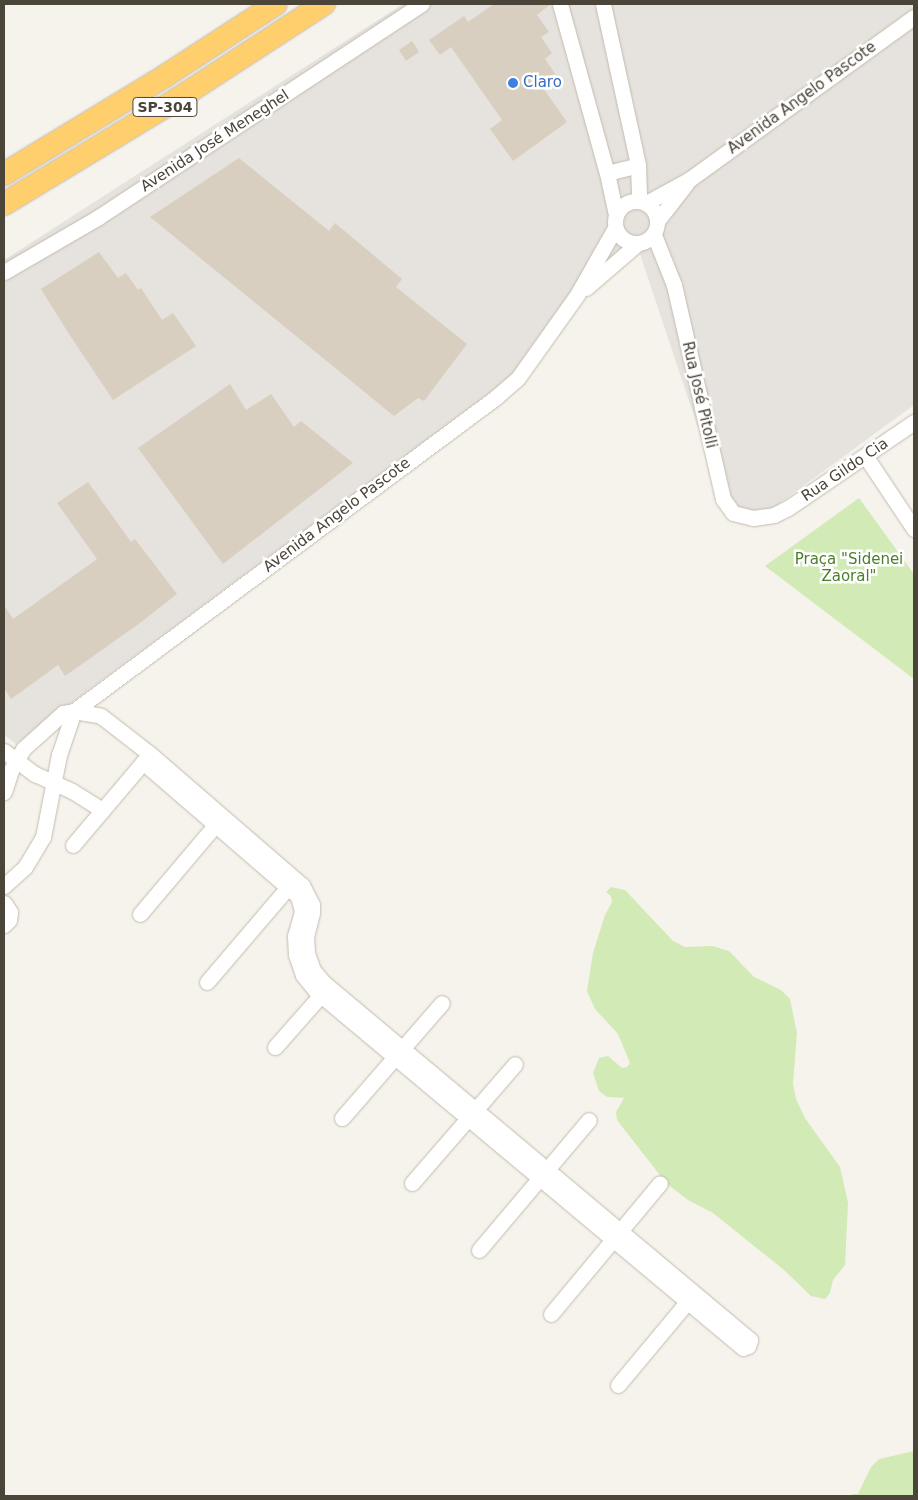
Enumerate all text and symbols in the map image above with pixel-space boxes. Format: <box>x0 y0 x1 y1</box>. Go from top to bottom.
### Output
street label: Avenida Angelo Pascote <box>724 38 880 158</box>
place label: Claro <box>523 74 562 92</box>
marker: Claro <box>507 77 519 89</box>
street label: Avenida José Meneghel <box>137 86 293 196</box>
road number: SP-304 <box>131 95 199 118</box>
street label: Rua José Pitolli <box>678 340 720 450</box>
street label: Rua Gildo Cia <box>798 434 892 506</box>
street label: Avenida Angelo Pascote <box>260 454 414 576</box>
park label: Praça "Sidenei Zaoral" <box>795 550 903 585</box>

